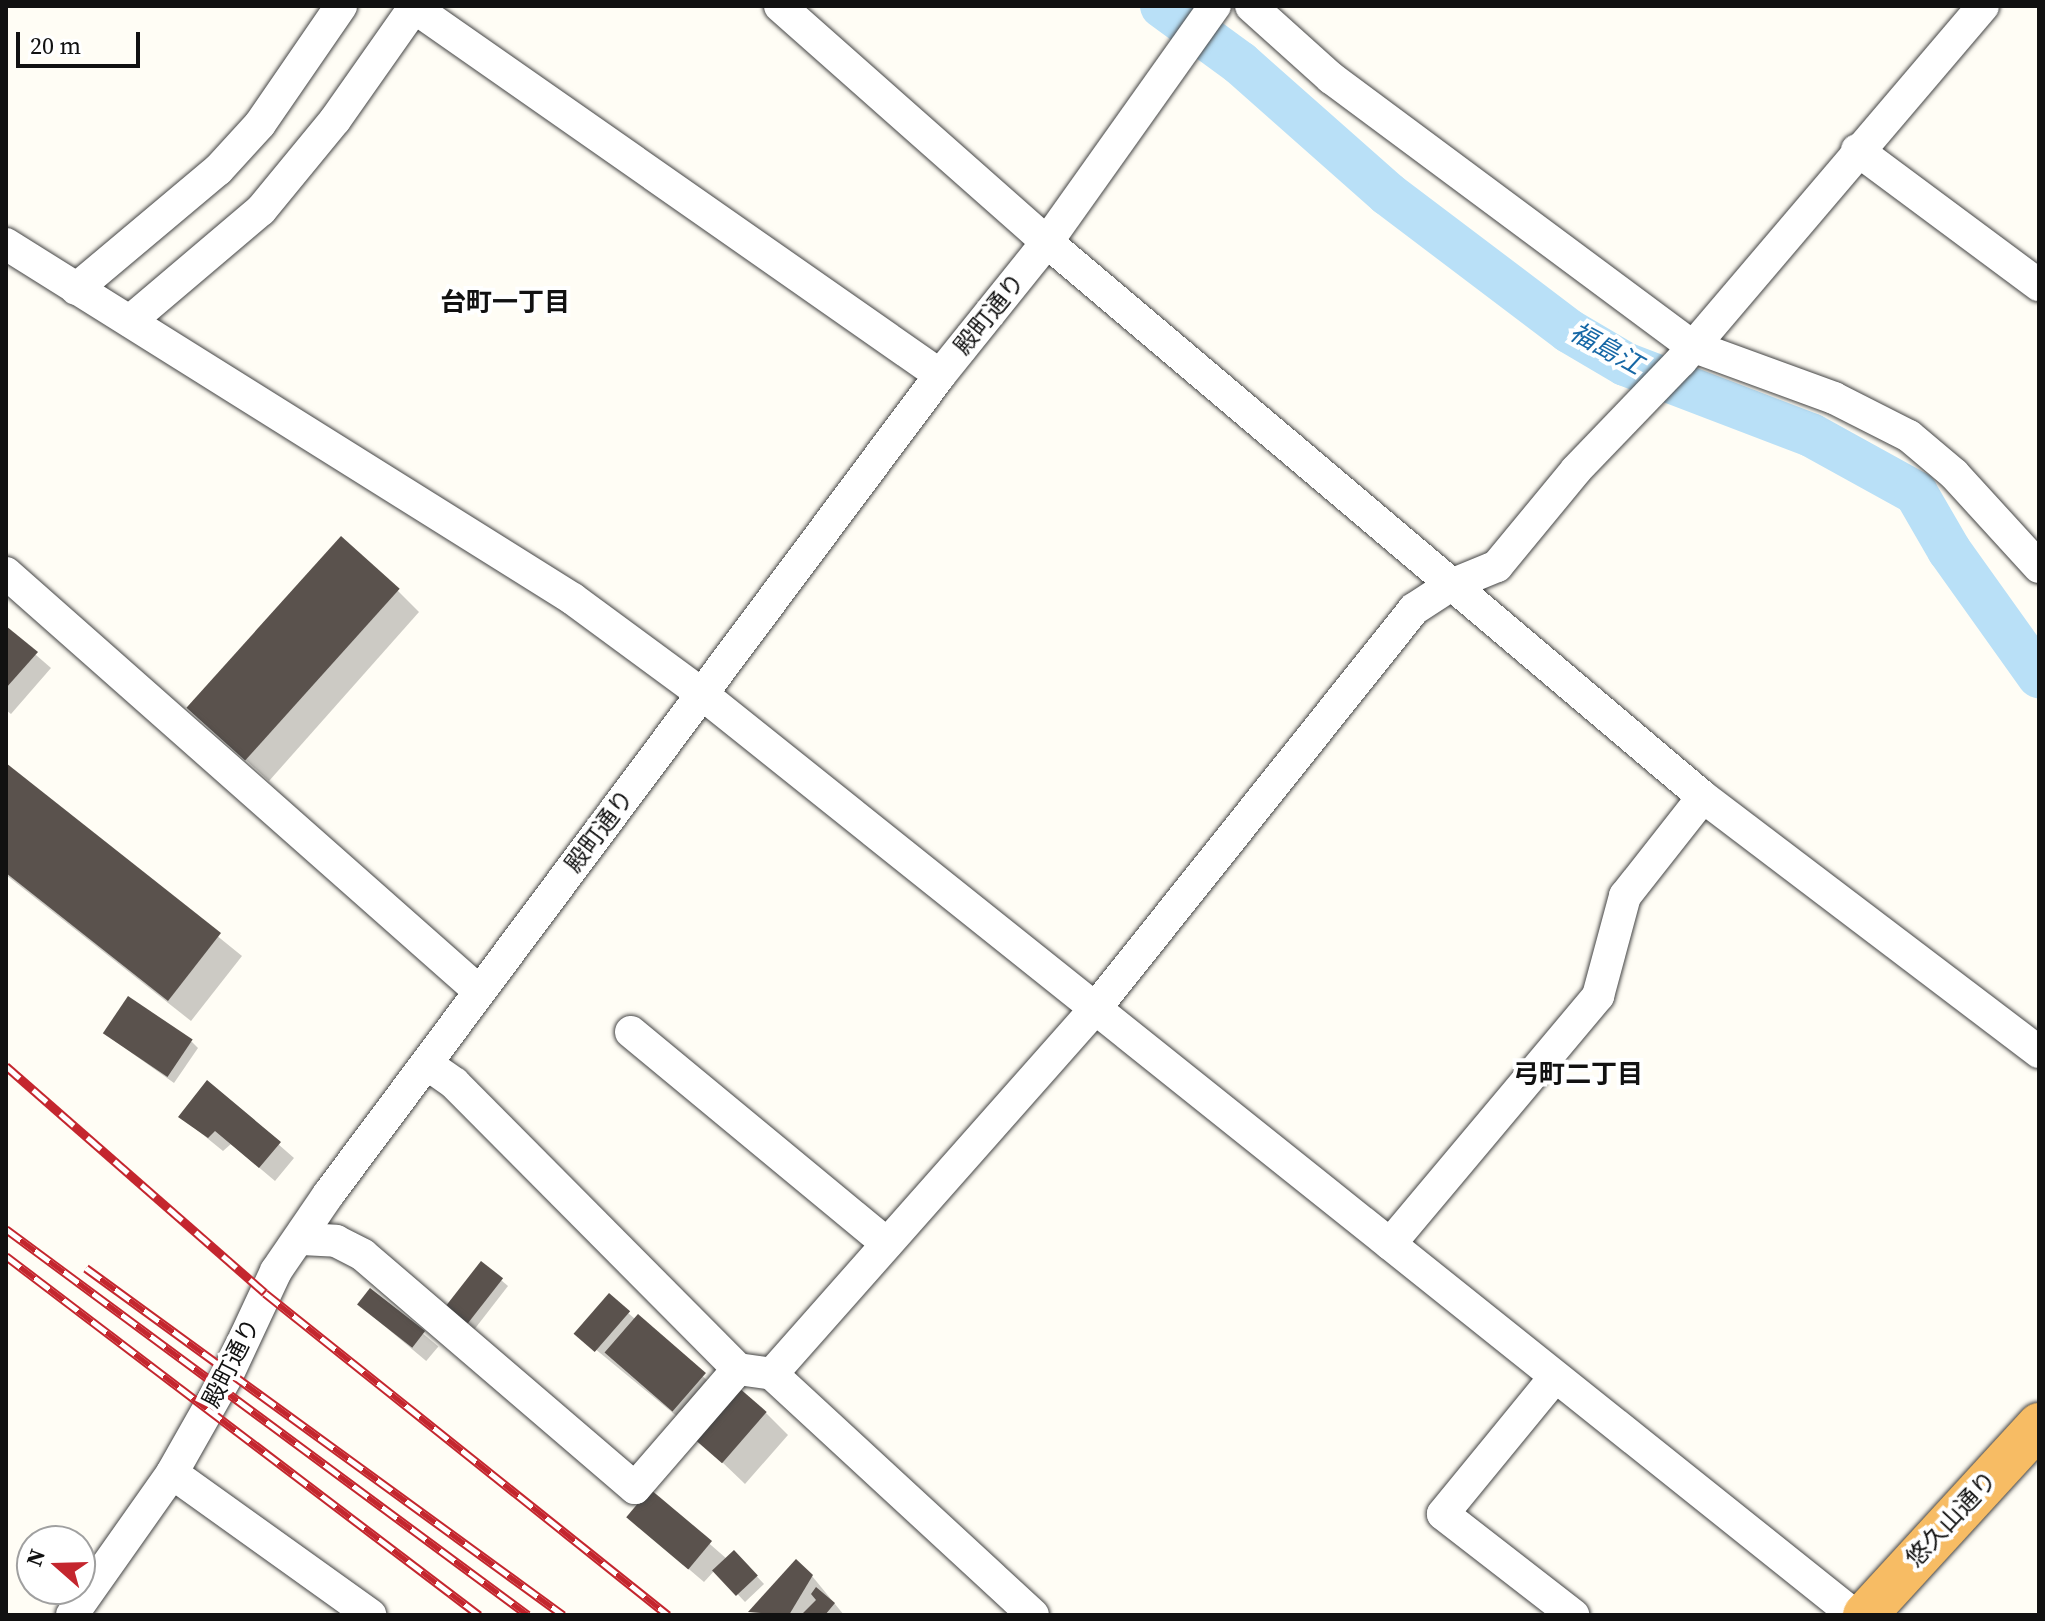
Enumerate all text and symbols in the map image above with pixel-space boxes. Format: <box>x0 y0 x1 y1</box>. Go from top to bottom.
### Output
scale bar <box>20 16 144 66</box>
text: 20 m <box>30 29 81 62</box>
street label: 殿町通り <box>948 268 1030 360</box>
district label: 台町一丁目 <box>440 287 570 319</box>
water label: 福島江 <box>1564 316 1648 382</box>
street label: 殿町通り <box>559 784 639 878</box>
district label: 弓町二丁目 <box>1513 1059 1643 1091</box>
street label: 殿町通り <box>196 1314 266 1412</box>
street label: 悠久山通り <box>1900 1465 2002 1573</box>
north arrow <box>16 1525 96 1605</box>
text: N <box>18 1545 52 1570</box>

